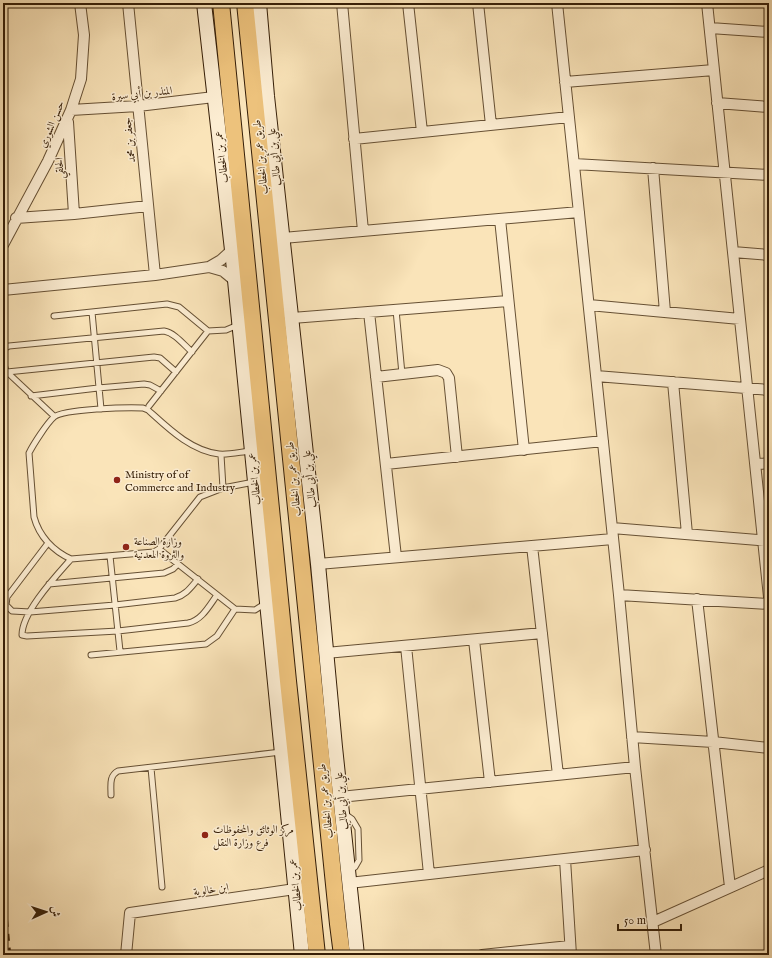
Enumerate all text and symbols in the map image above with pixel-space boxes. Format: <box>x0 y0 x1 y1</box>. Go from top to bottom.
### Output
street label: المنذر بن أبي سيرة <box>111 82 173 105</box>
street label: حسن الشوري <box>36 99 69 150</box>
street label: جعفر بن محمد <box>121 117 139 163</box>
street label: طريق عمر بن الخطاب <box>250 119 272 195</box>
street label: علي بن أبي طالب <box>263 127 288 187</box>
street label: عمر بن الخطاب <box>212 130 232 184</box>
street label: الحلقي <box>52 157 71 179</box>
street label: طريق عمر بن الخطاب <box>283 441 305 517</box>
street label: علي بن أبي طالب <box>298 449 323 509</box>
street label: عمر بن الخطاب <box>245 452 265 506</box>
place label: Ministry of of Commerce and Industry <box>125 468 236 495</box>
marker: Ministry of of Commerce and Industry <box>112 475 122 485</box>
place label: وزارة الصناعة والثروة المعدنية <box>134 535 184 562</box>
marker: وزارة الصناعة والثروة المعدنية <box>121 542 131 552</box>
street label: طريق عمر بن الخطاب <box>315 763 337 839</box>
street label: علي بن أبي طالب <box>330 771 355 831</box>
place label: مركز الوثائق والمحفوظات فرع وزارة النقل <box>213 823 294 852</box>
marker: مركز الوثائق والمحفوظات فرع وزارة النقل <box>200 830 210 840</box>
street label: عمر بن الخطاب <box>286 858 306 912</box>
street label: ابن خالوية <box>193 881 230 899</box>
north arrow <box>26 892 66 932</box>
text: ش <box>48 906 62 917</box>
scale bar <box>618 906 681 932</box>
text: 50 m <box>624 913 646 928</box>

